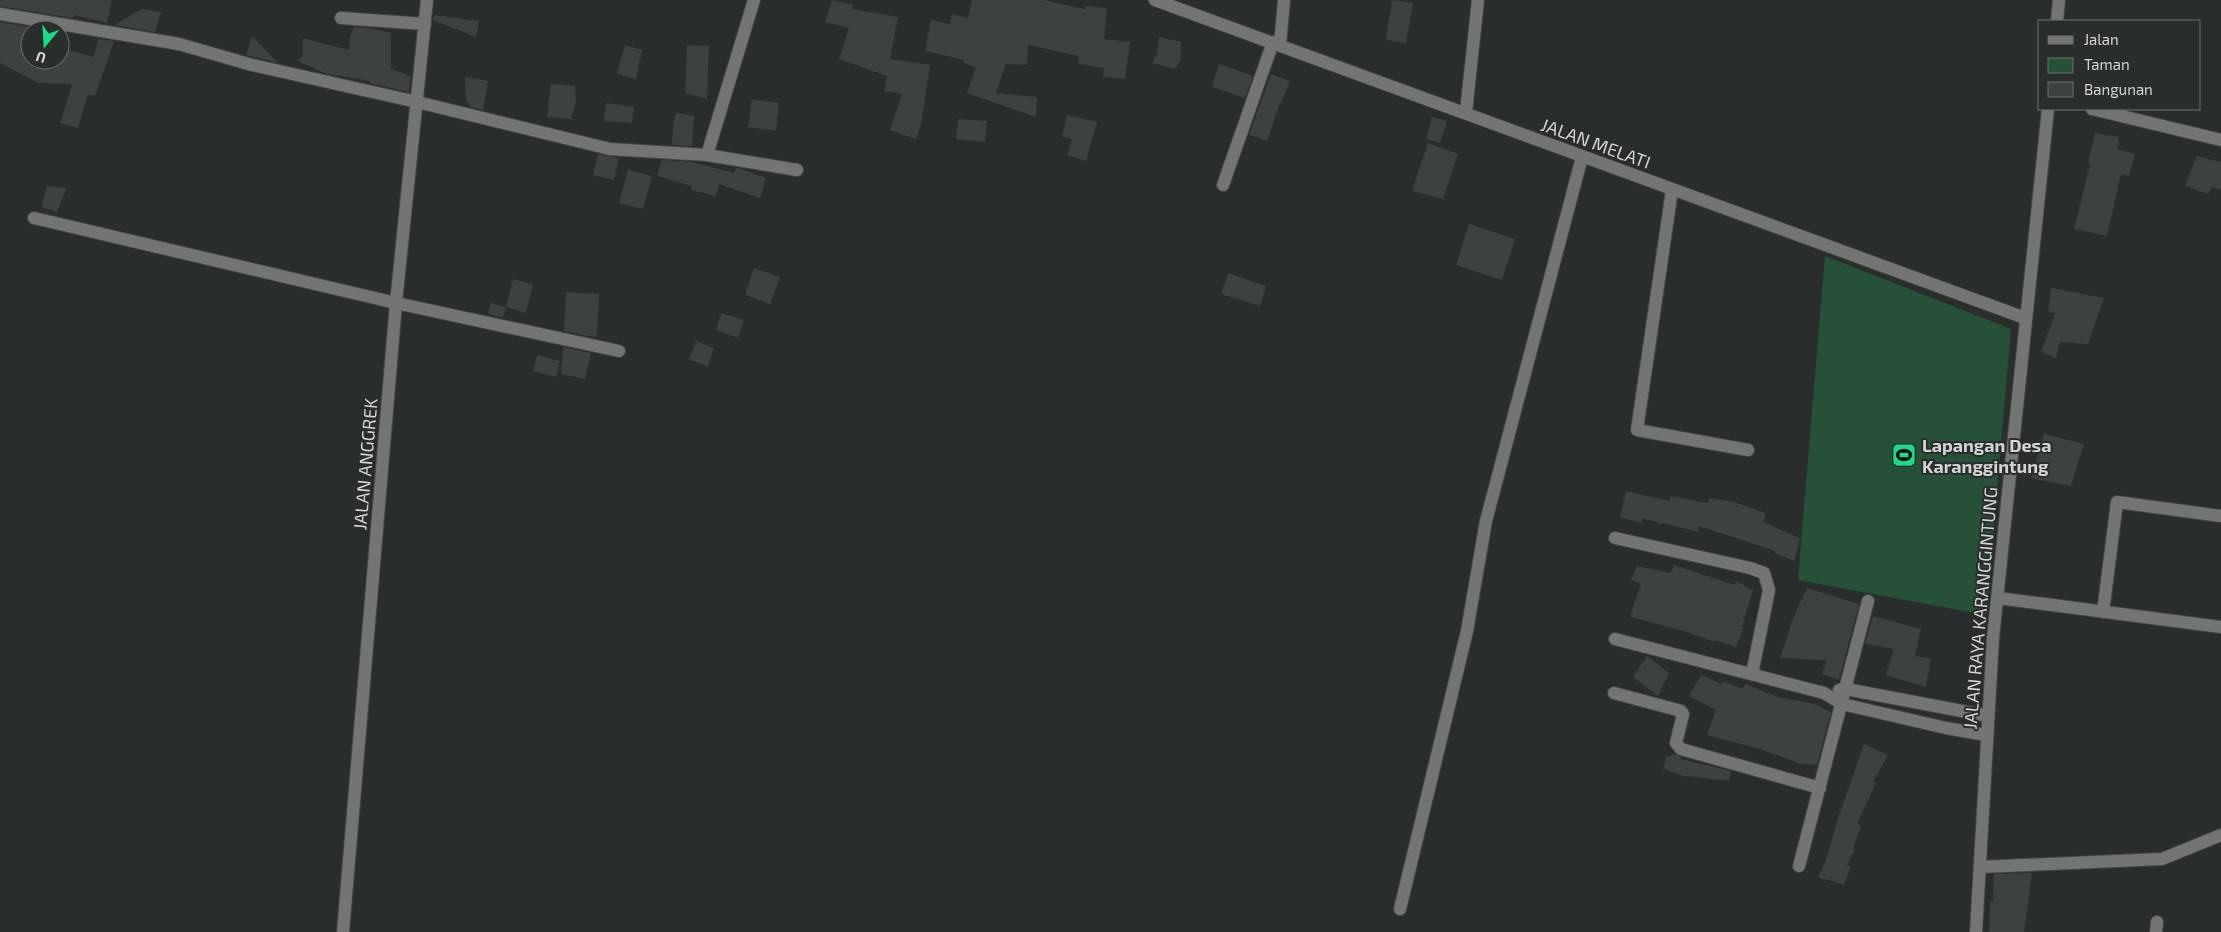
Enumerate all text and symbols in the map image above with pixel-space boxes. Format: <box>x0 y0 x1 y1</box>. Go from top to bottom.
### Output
north arrow <box>20 20 70 70</box>
legend <box>2038 20 2201 110</box>
text: Jalan <box>2084 30 2119 48</box>
text: U <box>34 48 48 67</box>
text: Taman <box>2084 55 2130 73</box>
text: Bangunan <box>2084 80 2153 98</box>
street label: JALAN MELATI <box>1538 113 1654 173</box>
street label: JALAN ANGGREK <box>348 397 382 531</box>
place label: Lapangan Desa Karanggintung <box>1922 434 2051 477</box>
sports icon: Lapangan Desa Karanggintung <box>1891 442 1917 468</box>
street label: JALAN RAYA KARANGGINTUNG <box>1958 486 2002 730</box>

